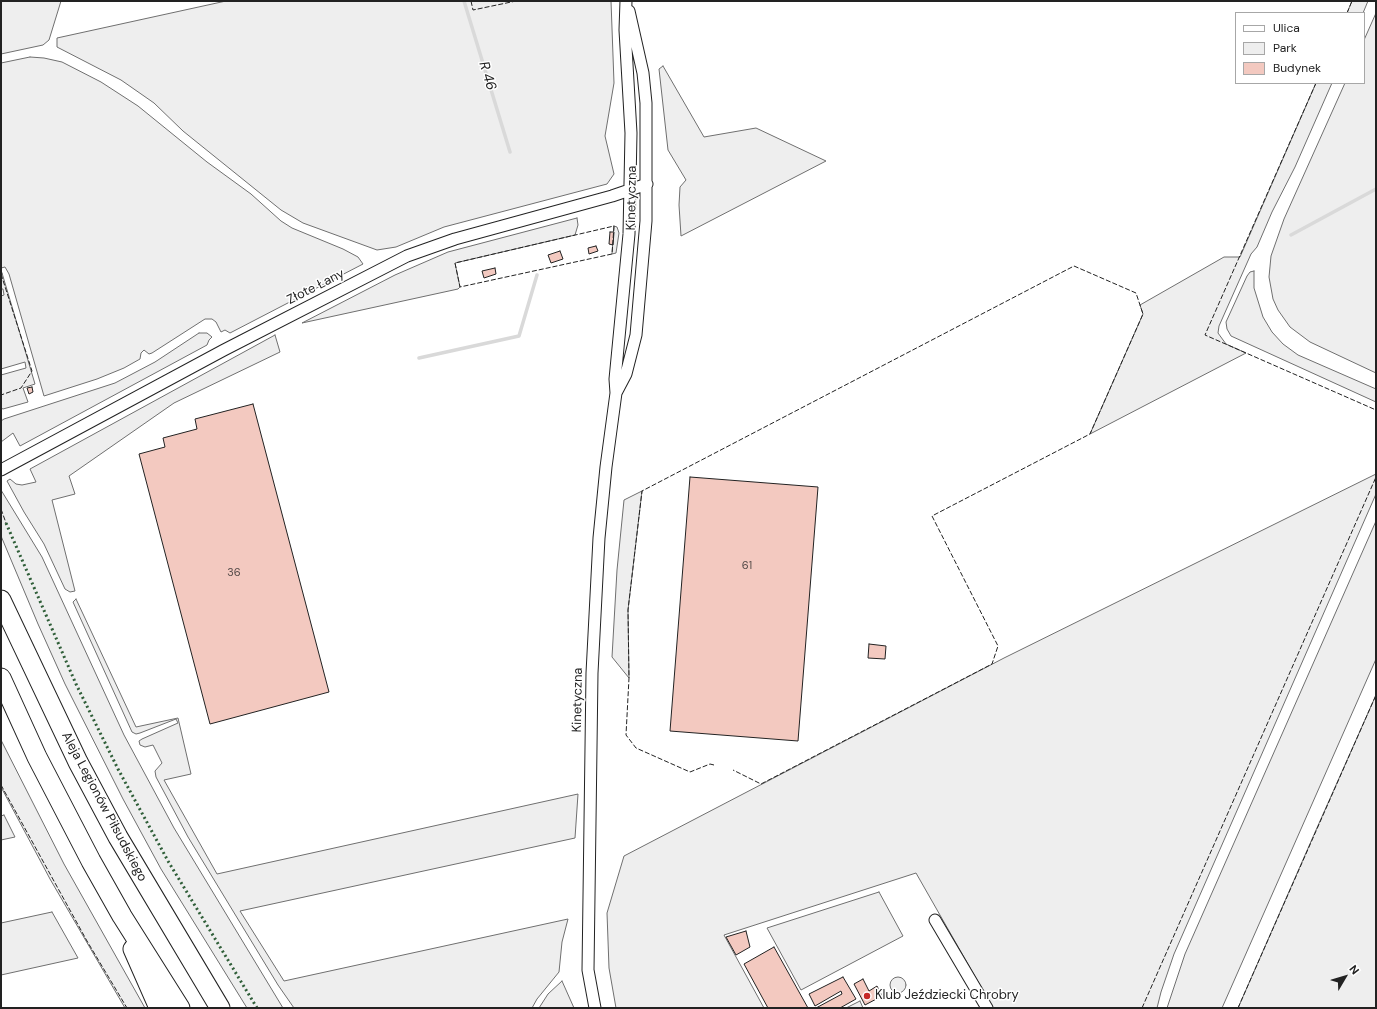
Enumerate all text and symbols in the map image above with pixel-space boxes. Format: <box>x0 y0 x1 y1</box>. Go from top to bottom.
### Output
legend <box>1235 12 1365 84</box>
text: Ulica <box>1273 20 1300 36</box>
text: Park <box>1273 40 1297 56</box>
water label: R 46 <box>475 59 499 93</box>
text: Budynek <box>1273 60 1321 76</box>
street label: Kinetyczna <box>624 165 640 231</box>
street label: Złote Łany <box>285 266 347 308</box>
house number: 61 <box>742 559 752 573</box>
house number: 36 <box>227 566 241 580</box>
street label: Kinetyczna <box>570 667 586 733</box>
street label: Aleja Legionów Piłsudskiego <box>58 730 150 884</box>
north arrow <box>1325 957 1365 997</box>
text: N <box>1346 962 1362 977</box>
place label: Klub Jeździecki Chrobry <box>875 988 1019 1004</box>
marker: Klub Jeździecki Chrobry <box>862 991 872 1001</box>

